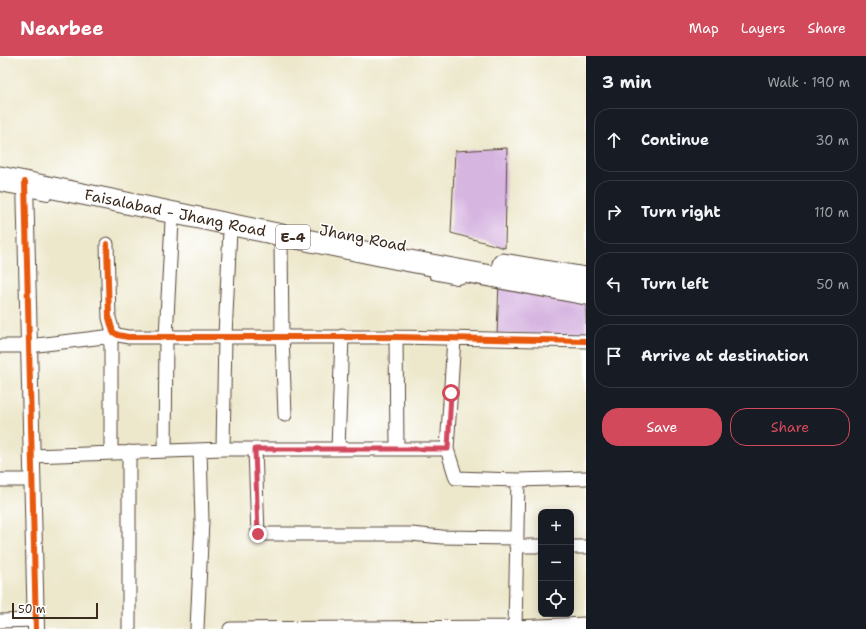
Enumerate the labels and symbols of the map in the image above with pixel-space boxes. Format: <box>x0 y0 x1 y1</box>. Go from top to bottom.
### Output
street label: Faisalabad - Jhang Road <box>83 185 268 242</box>
street label: Jhang Road <box>318 220 409 256</box>
road number: E-4 <box>276 225 310 249</box>
route start <box>442 384 460 402</box>
route end <box>249 525 267 543</box>
scale bar <box>12 601 98 620</box>

